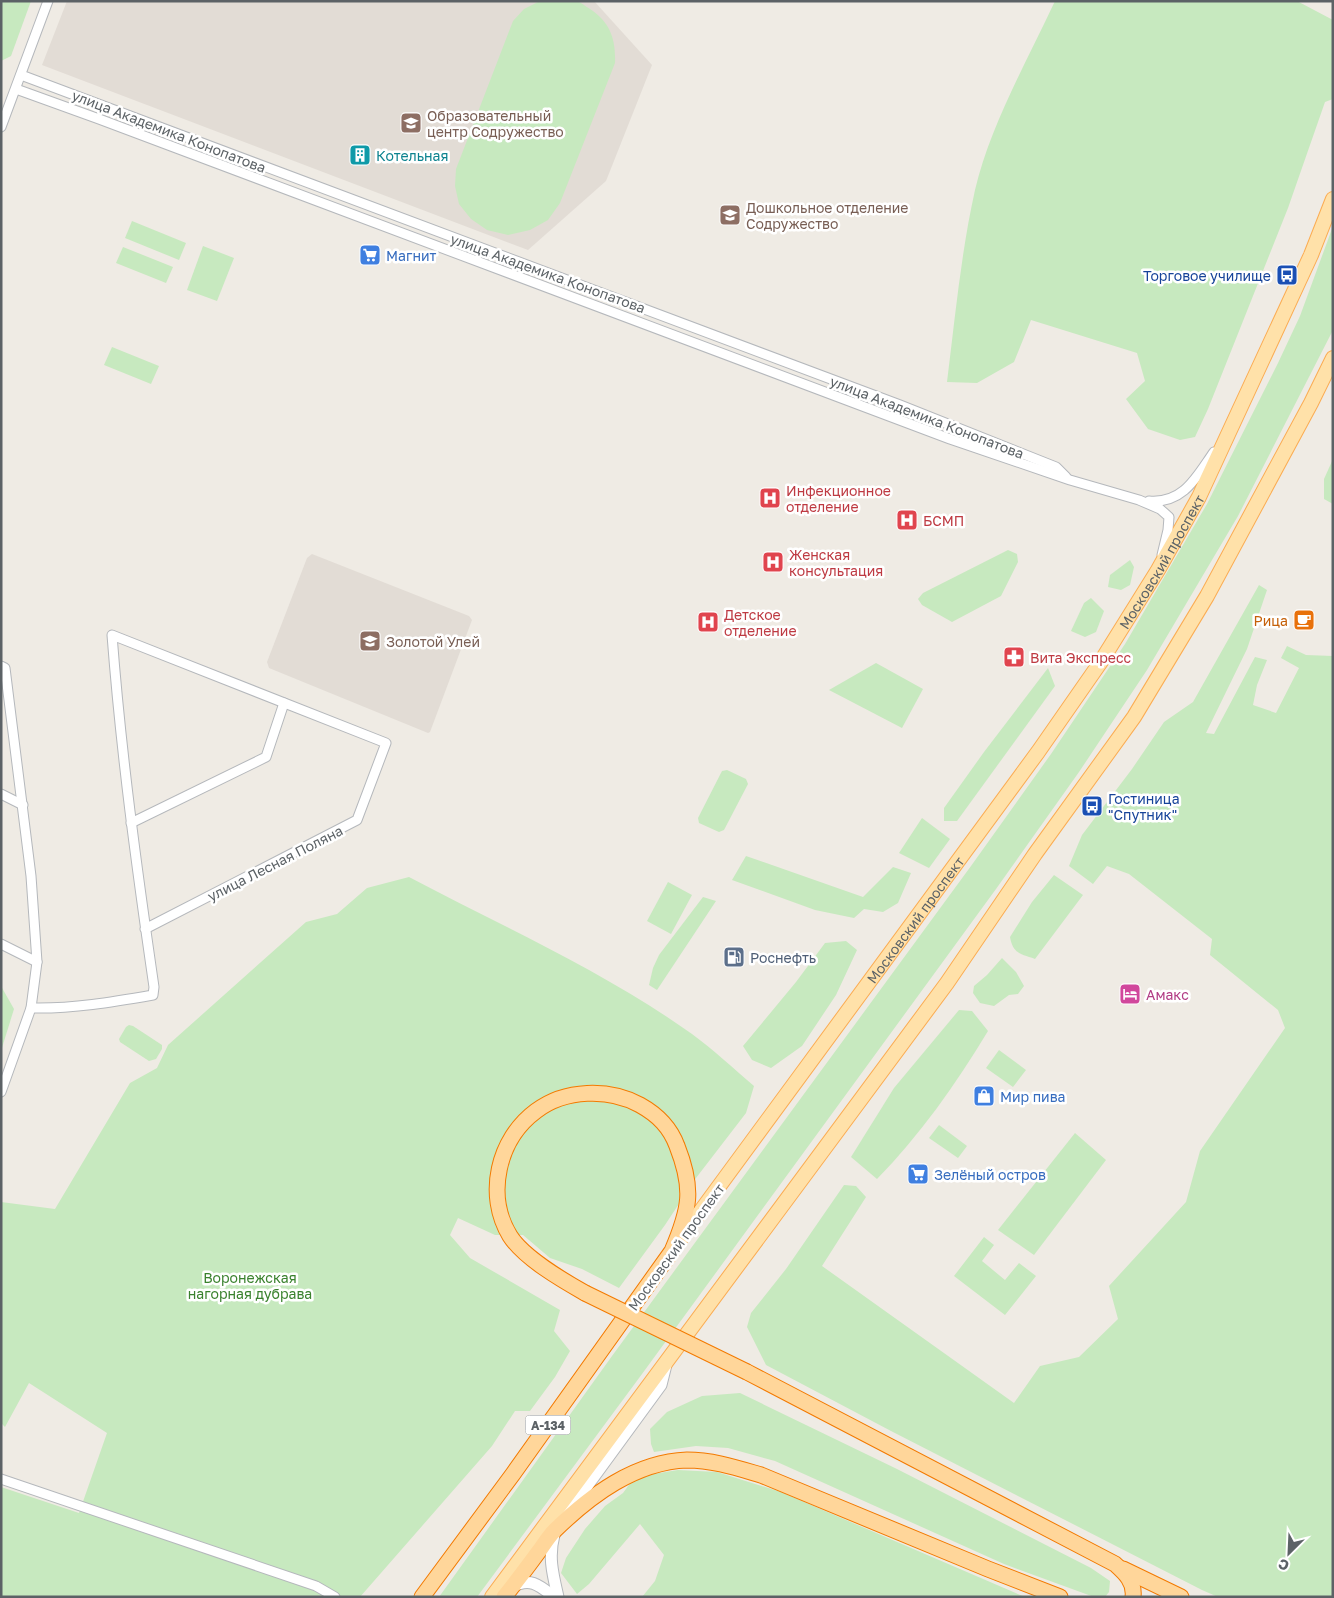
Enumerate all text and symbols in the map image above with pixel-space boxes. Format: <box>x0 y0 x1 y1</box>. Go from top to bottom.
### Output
street label: улица Академика Конопатова <box>70 86 268 176</box>
place label: Образовательный центр Содружество <box>427 107 564 140</box>
school or university icon: Образовательный центр Содружество <box>399 111 423 135</box>
building icon: Котельная <box>348 143 372 167</box>
place label: Котельная <box>376 147 448 164</box>
place label: Дошкольное отделение Содружество <box>746 199 908 232</box>
school or university icon: Дошкольное отделение Содружество <box>718 203 742 227</box>
street label: улица Академика Конопатова <box>448 230 648 316</box>
supermarket icon: Магнит <box>358 243 382 267</box>
place label: Магнит <box>386 247 436 264</box>
bus stop icon: Торговое училище <box>1275 263 1299 287</box>
place label: Торговое училище <box>1143 267 1271 284</box>
street label: улица Академика Конопатова <box>828 372 1026 462</box>
place label: Инфекционное отделение <box>786 482 891 515</box>
hospital icon: Инфекционное отделение <box>758 486 782 510</box>
street label: Московский проспект <box>1115 491 1207 632</box>
hospital icon: БСМП <box>895 508 919 532</box>
place label: БСМП <box>923 512 964 529</box>
place label: Женская консультация <box>789 546 883 579</box>
hospital icon: Женская консультация <box>761 550 785 574</box>
place label: Детское отделение <box>724 606 797 639</box>
cafe icon: Рица <box>1292 608 1316 632</box>
hospital icon: Детское отделение <box>696 610 720 634</box>
place label: Рица <box>1254 612 1288 629</box>
school or university icon: Золотой Улей <box>358 629 382 653</box>
place label: Золотой Улей <box>386 633 480 650</box>
pharmacy icon: Вита Экспресс <box>1002 645 1026 669</box>
place label: Вита Экспресс <box>1030 649 1132 666</box>
place label: Гостиница "Спутник" <box>1108 790 1180 823</box>
bus stop icon: Гостиница "Спутник" <box>1080 794 1104 818</box>
street label: улица Лесная Поляна <box>204 821 346 905</box>
street label: Московский проспект <box>863 853 967 986</box>
fuel station icon: Роснефть <box>722 945 746 969</box>
place label: Роснефть <box>750 949 816 966</box>
hotel icon: Амакс <box>1118 982 1142 1006</box>
place label: Амакс <box>1146 986 1189 1003</box>
shop icon: Мир пива <box>972 1084 996 1108</box>
place label: Мир пива <box>1000 1088 1065 1105</box>
supermarket icon: Зелёный остров <box>906 1162 930 1186</box>
place label: Зелёный остров <box>934 1166 1046 1183</box>
street label: Московский проспект <box>624 1180 728 1314</box>
park label: Воронежская нагорная дубрава <box>188 1269 312 1302</box>
road number: А-134 <box>526 1416 570 1434</box>
north arrow <box>1264 1528 1314 1578</box>
text: С <box>1275 1556 1292 1575</box>

